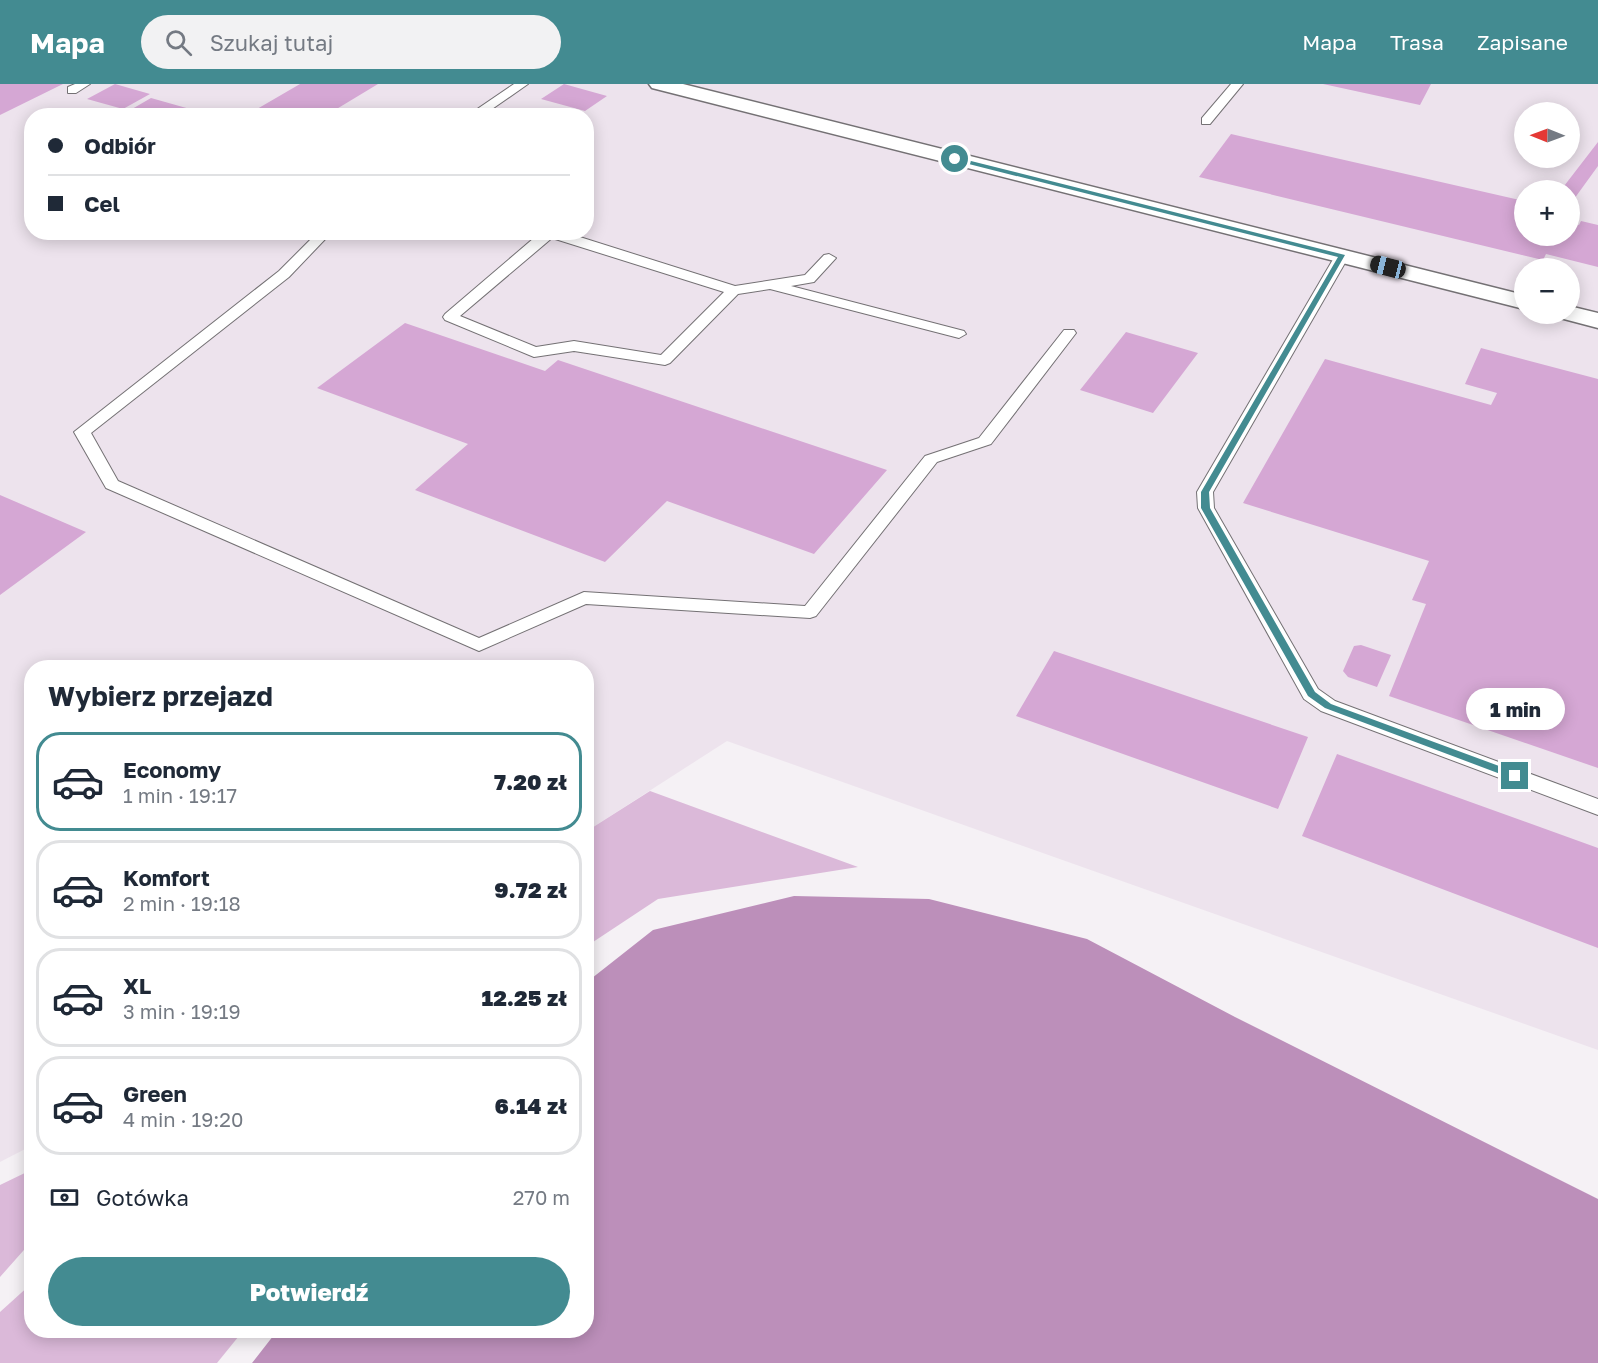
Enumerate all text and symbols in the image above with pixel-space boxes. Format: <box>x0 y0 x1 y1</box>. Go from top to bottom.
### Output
search box <box>141 15 561 69</box>
text: Mapa <box>30 26 105 59</box>
icon: search <box>162 26 195 59</box>
text: Szukaj tutaj <box>210 29 333 56</box>
text: Mapa <box>1302 29 1357 55</box>
text: Trasa <box>1390 29 1444 55</box>
text: Zapisane <box>1477 29 1568 55</box>
north arrow <box>1514 102 1580 168</box>
map controls <box>1514 102 1580 324</box>
text: Odbiór <box>84 132 156 159</box>
route start <box>941 145 968 172</box>
button: + <box>1514 180 1580 246</box>
text: Cel <box>84 190 120 217</box>
car <box>1368 254 1408 280</box>
button: − <box>1514 258 1580 324</box>
text: Wybierz przejazd <box>48 680 273 712</box>
callout: 1 min <box>1466 689 1564 731</box>
text: 1 min <box>1490 697 1541 721</box>
icon: car <box>51 755 105 809</box>
text: Economy <box>123 756 221 783</box>
route end <box>1501 762 1528 789</box>
text: 7.20 zł <box>494 768 567 795</box>
text: 1 min · 19:17 <box>123 783 237 807</box>
icon: car <box>51 863 105 917</box>
text: Komfort <box>123 864 210 891</box>
text: 9.72 zł <box>494 876 567 903</box>
text: 2 min · 19:18 <box>123 891 241 915</box>
icon: car <box>51 971 105 1025</box>
text: XL <box>123 972 151 999</box>
text: 12.25 zł <box>482 984 567 1011</box>
text: 3 min · 19:19 <box>123 999 241 1023</box>
icon: car <box>51 1079 105 1133</box>
text: Green <box>123 1080 187 1107</box>
text: 6.14 zł <box>494 1092 567 1119</box>
text: 4 min · 19:20 <box>123 1107 243 1131</box>
icon: cash <box>48 1181 81 1214</box>
text: Gotówka <box>96 1184 189 1211</box>
text: 270 m <box>513 1185 570 1209</box>
button: Potwierdź <box>48 1257 570 1326</box>

